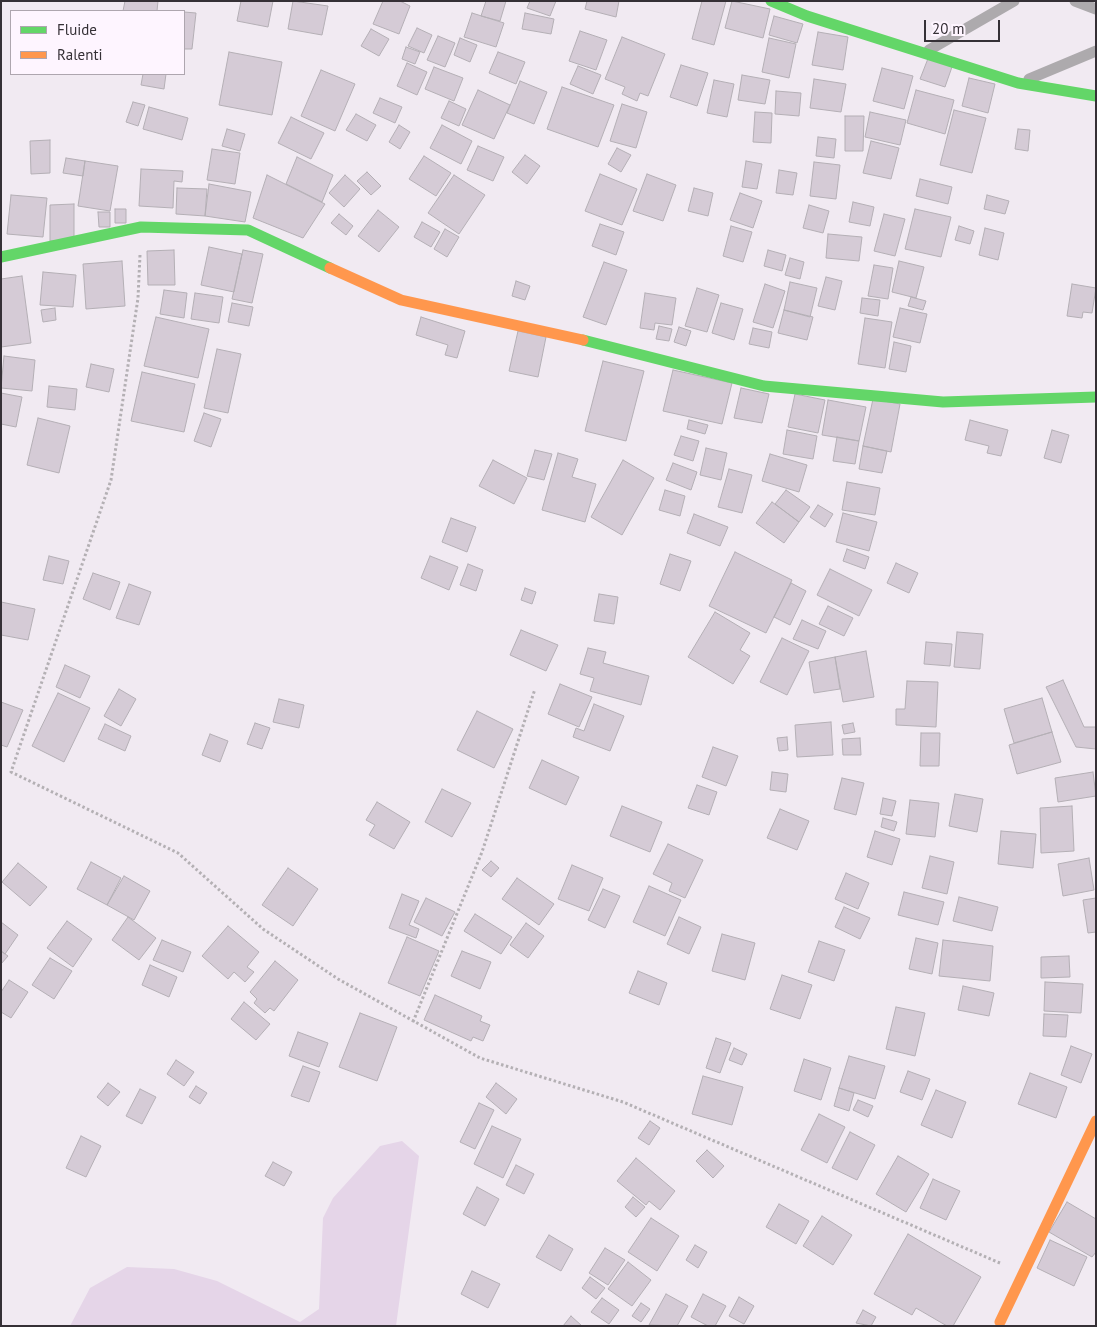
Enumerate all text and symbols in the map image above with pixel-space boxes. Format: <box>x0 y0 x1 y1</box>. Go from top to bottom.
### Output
legend <box>10 10 185 75</box>
scale bar <box>927 10 1003 42</box>
text: 20 m <box>932 19 965 38</box>
text: Fluide <box>57 20 97 39</box>
text: Ralenti <box>57 45 103 64</box>

